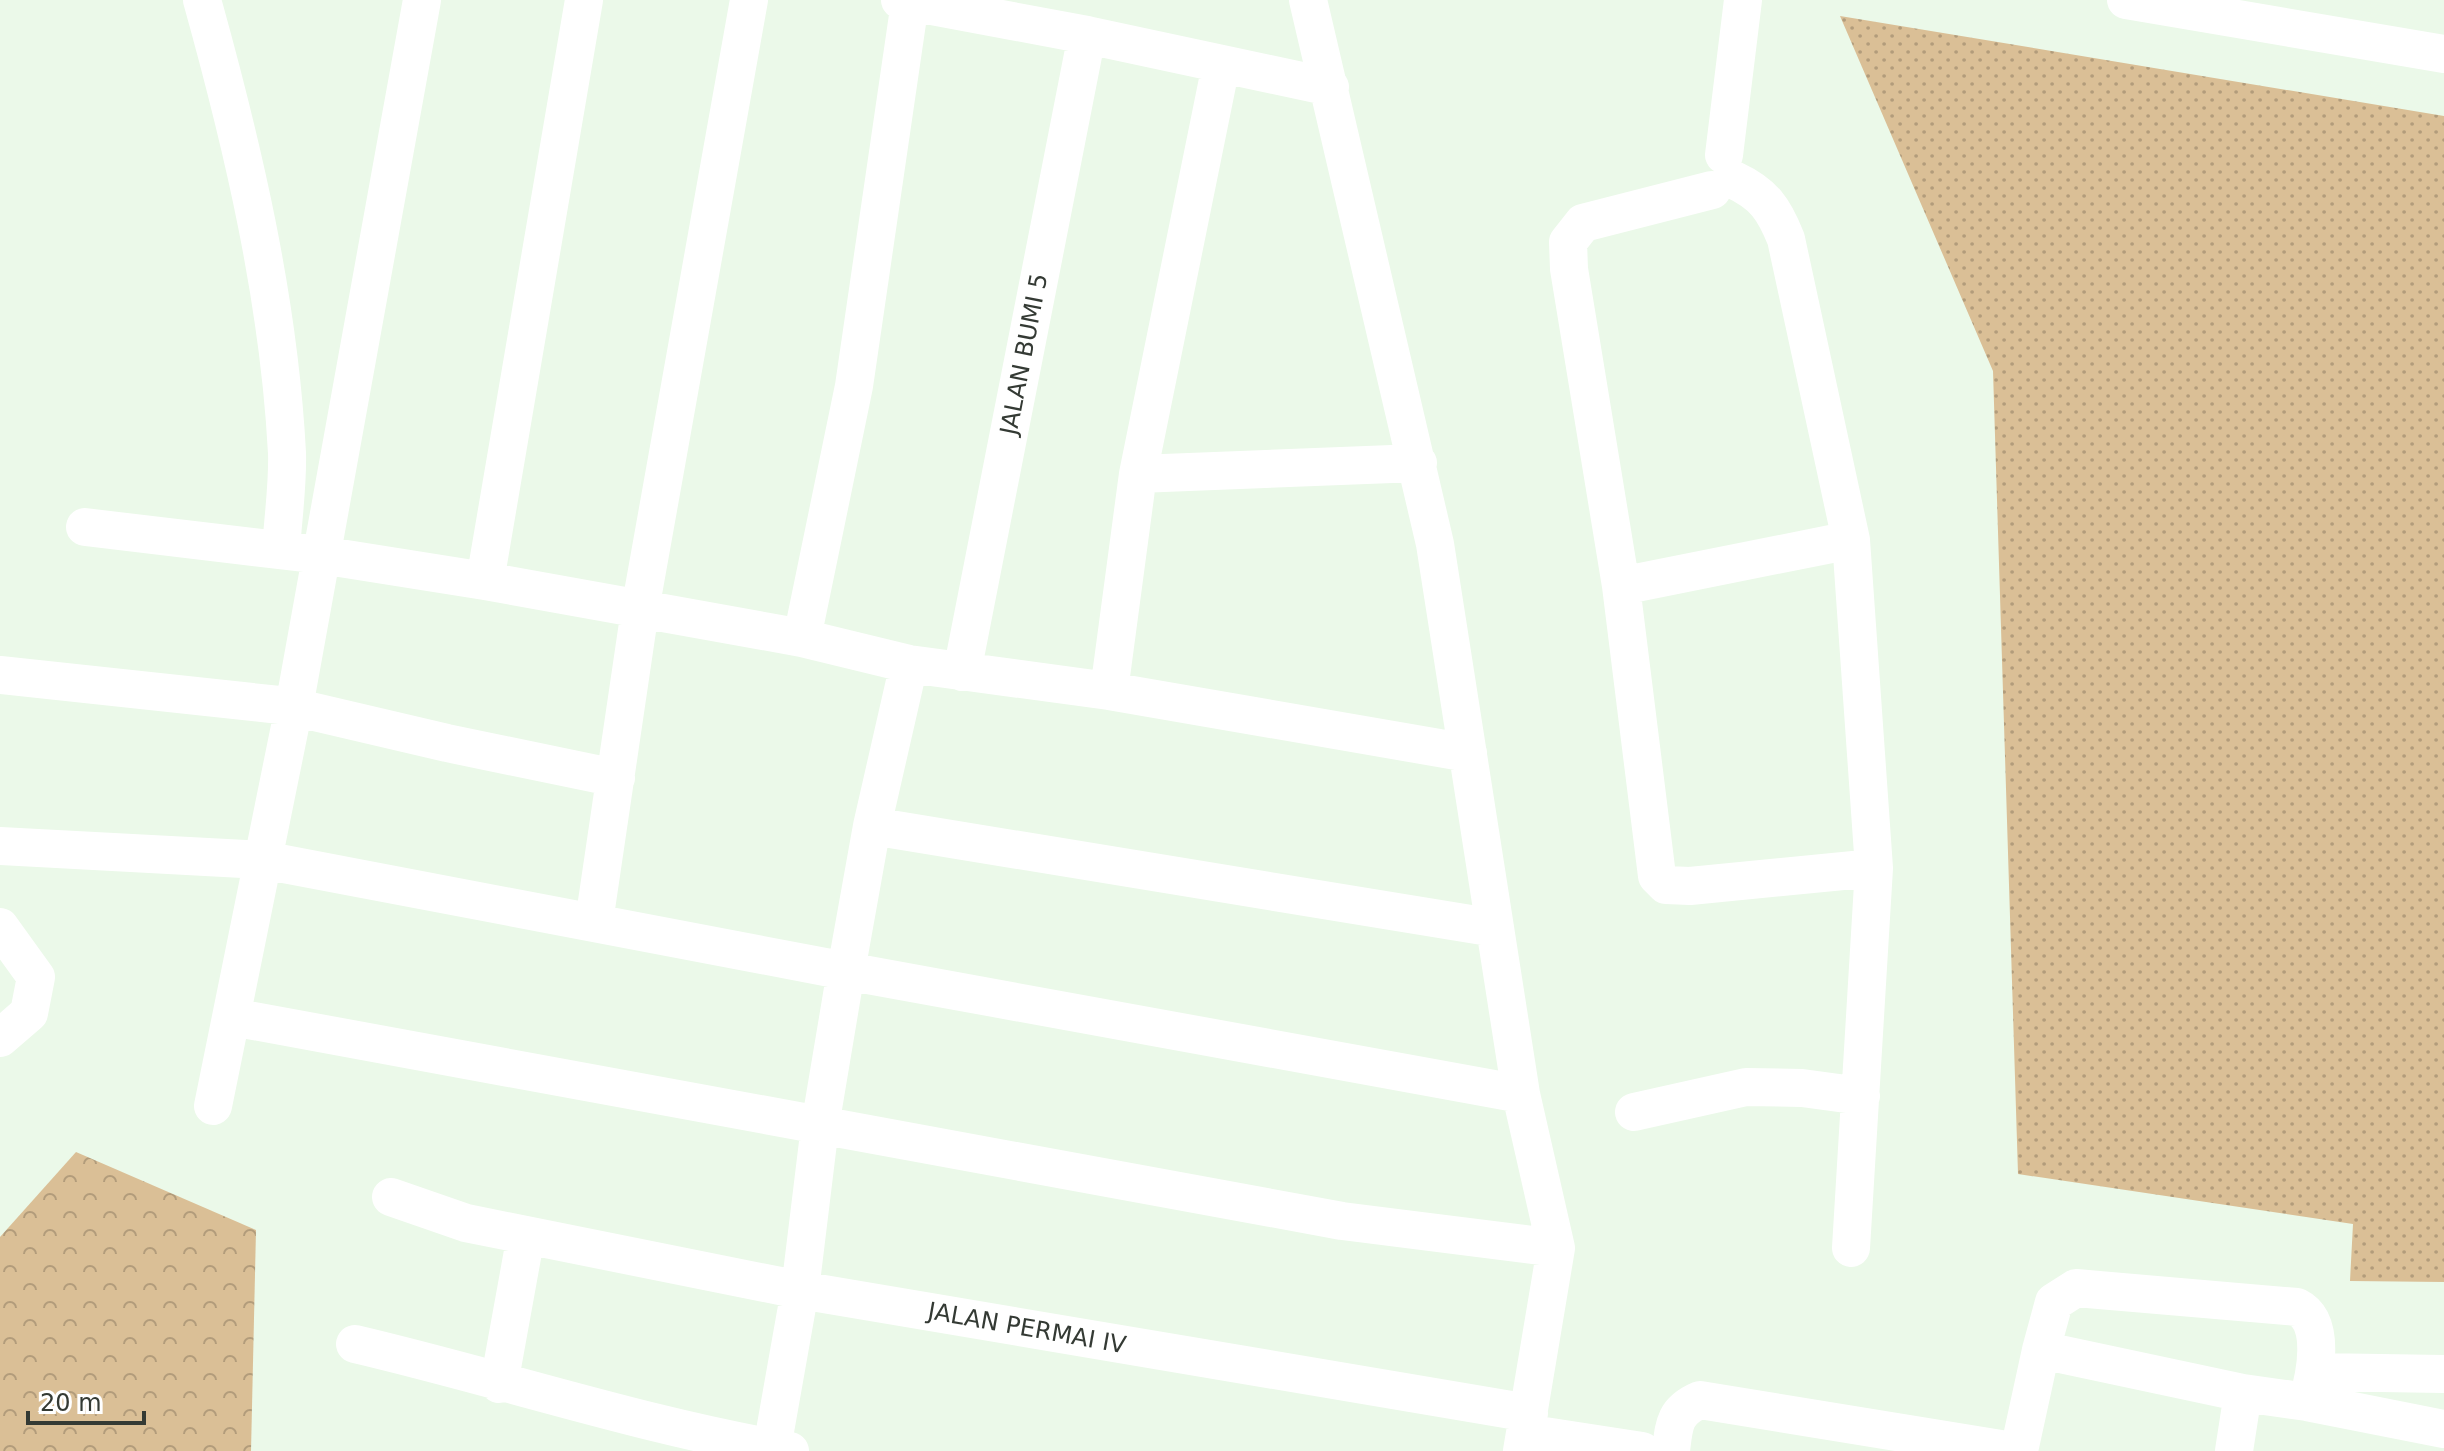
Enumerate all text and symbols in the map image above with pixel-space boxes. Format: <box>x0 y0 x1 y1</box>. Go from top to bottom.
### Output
street label: JALAN BUMI 5 <box>994 271 1053 439</box>
street label: JALAN PERMAI IV <box>924 1296 1129 1359</box>
scale bar <box>28 1375 144 1425</box>
text: 20 m <box>40 1389 102 1417</box>

